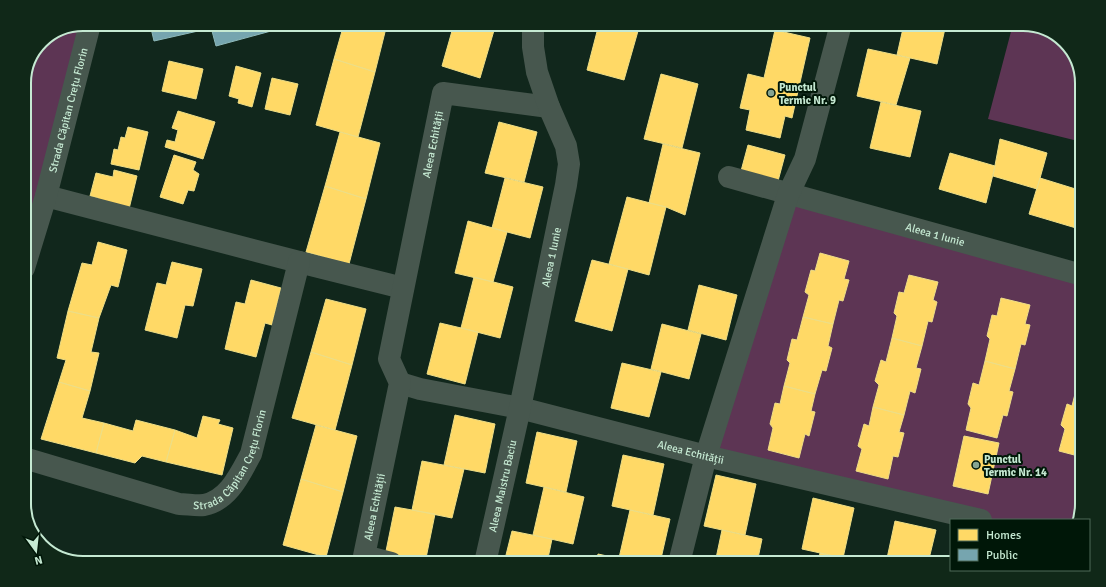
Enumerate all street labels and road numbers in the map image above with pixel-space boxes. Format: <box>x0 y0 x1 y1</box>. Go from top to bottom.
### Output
street label: Strada Căpitan Crețu Florin <box>46 46 90 174</box>
street label: Aleea Echității <box>419 110 446 179</box>
street label: Aleea 1 Iunie <box>904 220 966 249</box>
street label: Aleea 1 Iunie <box>539 226 564 288</box>
street label: Strada Căpitan Crețu Florin <box>193 408 268 512</box>
street label: Aleea Echității <box>656 437 725 466</box>
street label: Aleea Maistru Baciu <box>486 439 519 533</box>
street label: Aleea Echității <box>361 472 388 542</box>

